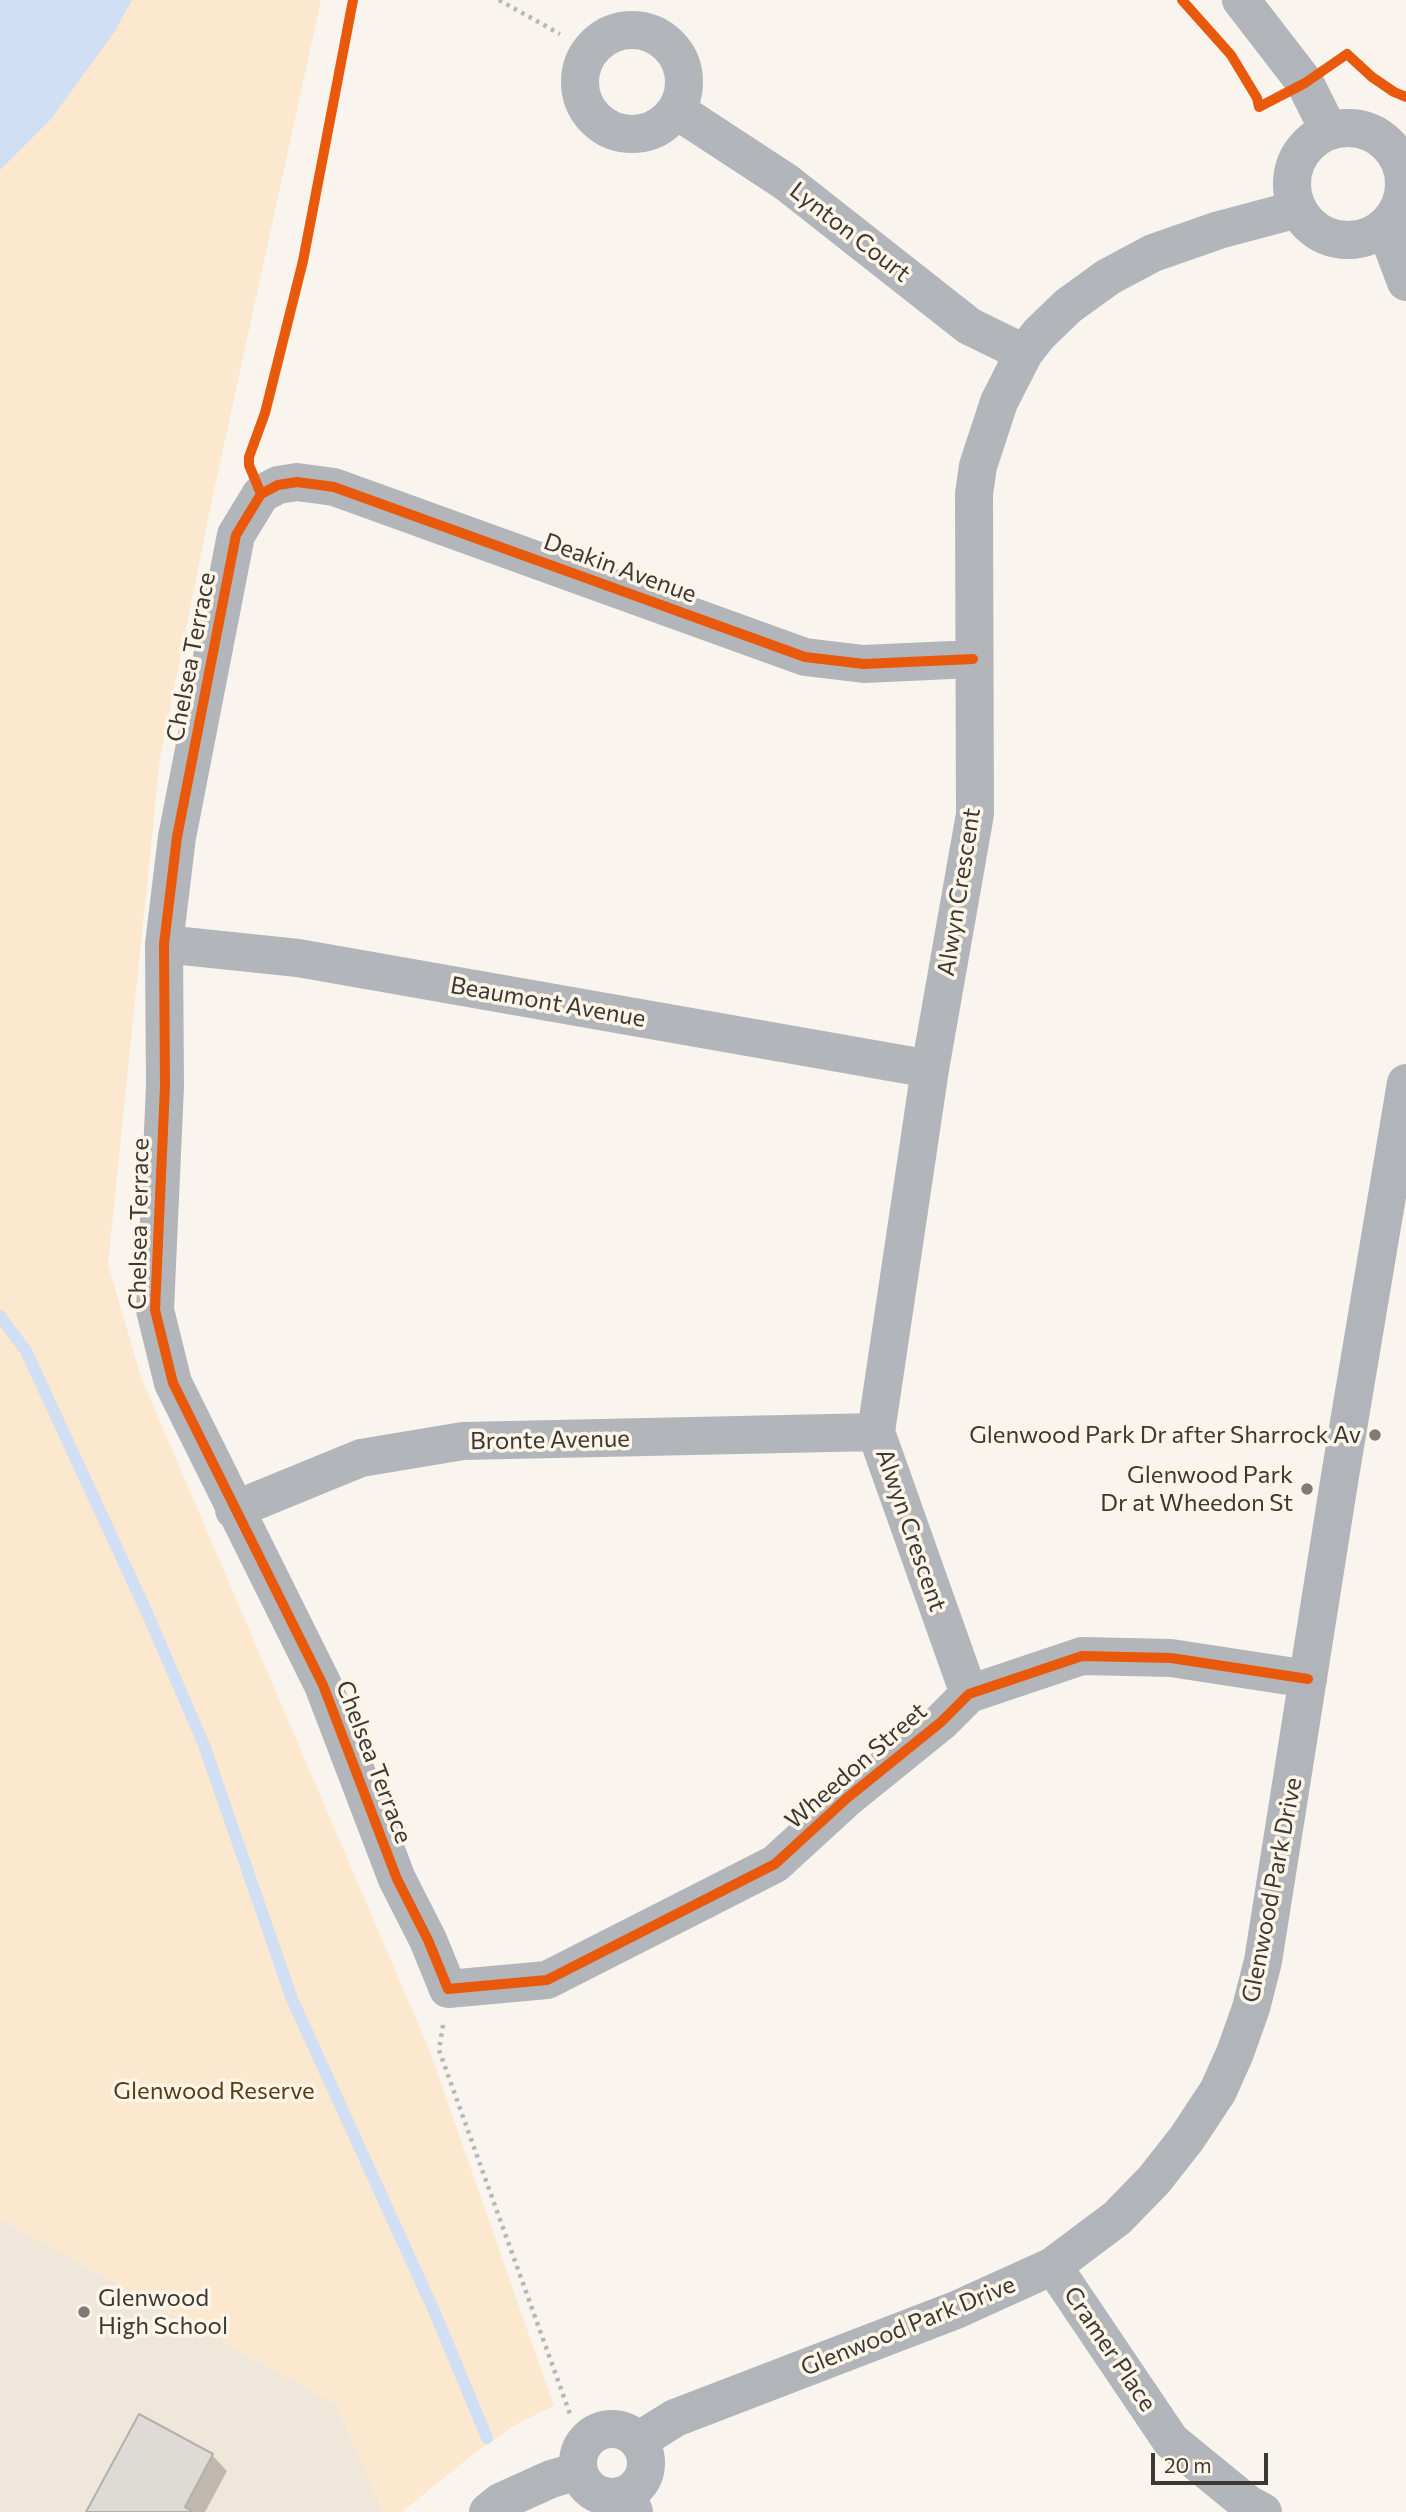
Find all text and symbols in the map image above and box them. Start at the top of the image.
street label: Lynton Court [784,176,916,288]
street label: Deakin Avenue [540,527,700,609]
street label: Chelsea Terrace [160,570,222,744]
street label: Alwyn Crescent [931,806,987,978]
street label: Beaumont Avenue [448,971,648,1033]
street label: Chelsea Terrace [123,1138,155,1310]
place label: Glenwood Park Dr after Sharrock Av [969,1421,1361,1449]
street label: Bronte Avenue [470,1424,630,1456]
marker: Glenwood Park Dr after Sharrock Av [1367,1427,1383,1443]
street label: Alwyn Crescent [870,1445,952,1615]
place label: Glenwood Park Dr at Wheedon St [1100,1461,1293,1517]
marker: Glenwood Park Dr at Wheedon St [1299,1481,1315,1497]
street label: Chelsea Terrace [330,1677,418,1847]
street label: Wheedon Street [779,1697,933,1835]
street label: Glenwood Park Drive [1236,1775,1308,2005]
park label: Glenwood Reserve [113,2077,315,2105]
street label: Glenwood Park Drive [797,2270,1019,2382]
street label: Cramer Place [1058,2281,1162,2417]
place label: Glenwood High School [98,2284,228,2340]
marker: Glenwood High School [76,2304,92,2320]
scale bar [1154,2438,1271,2482]
text: 20 m [1164,2452,1212,2477]

